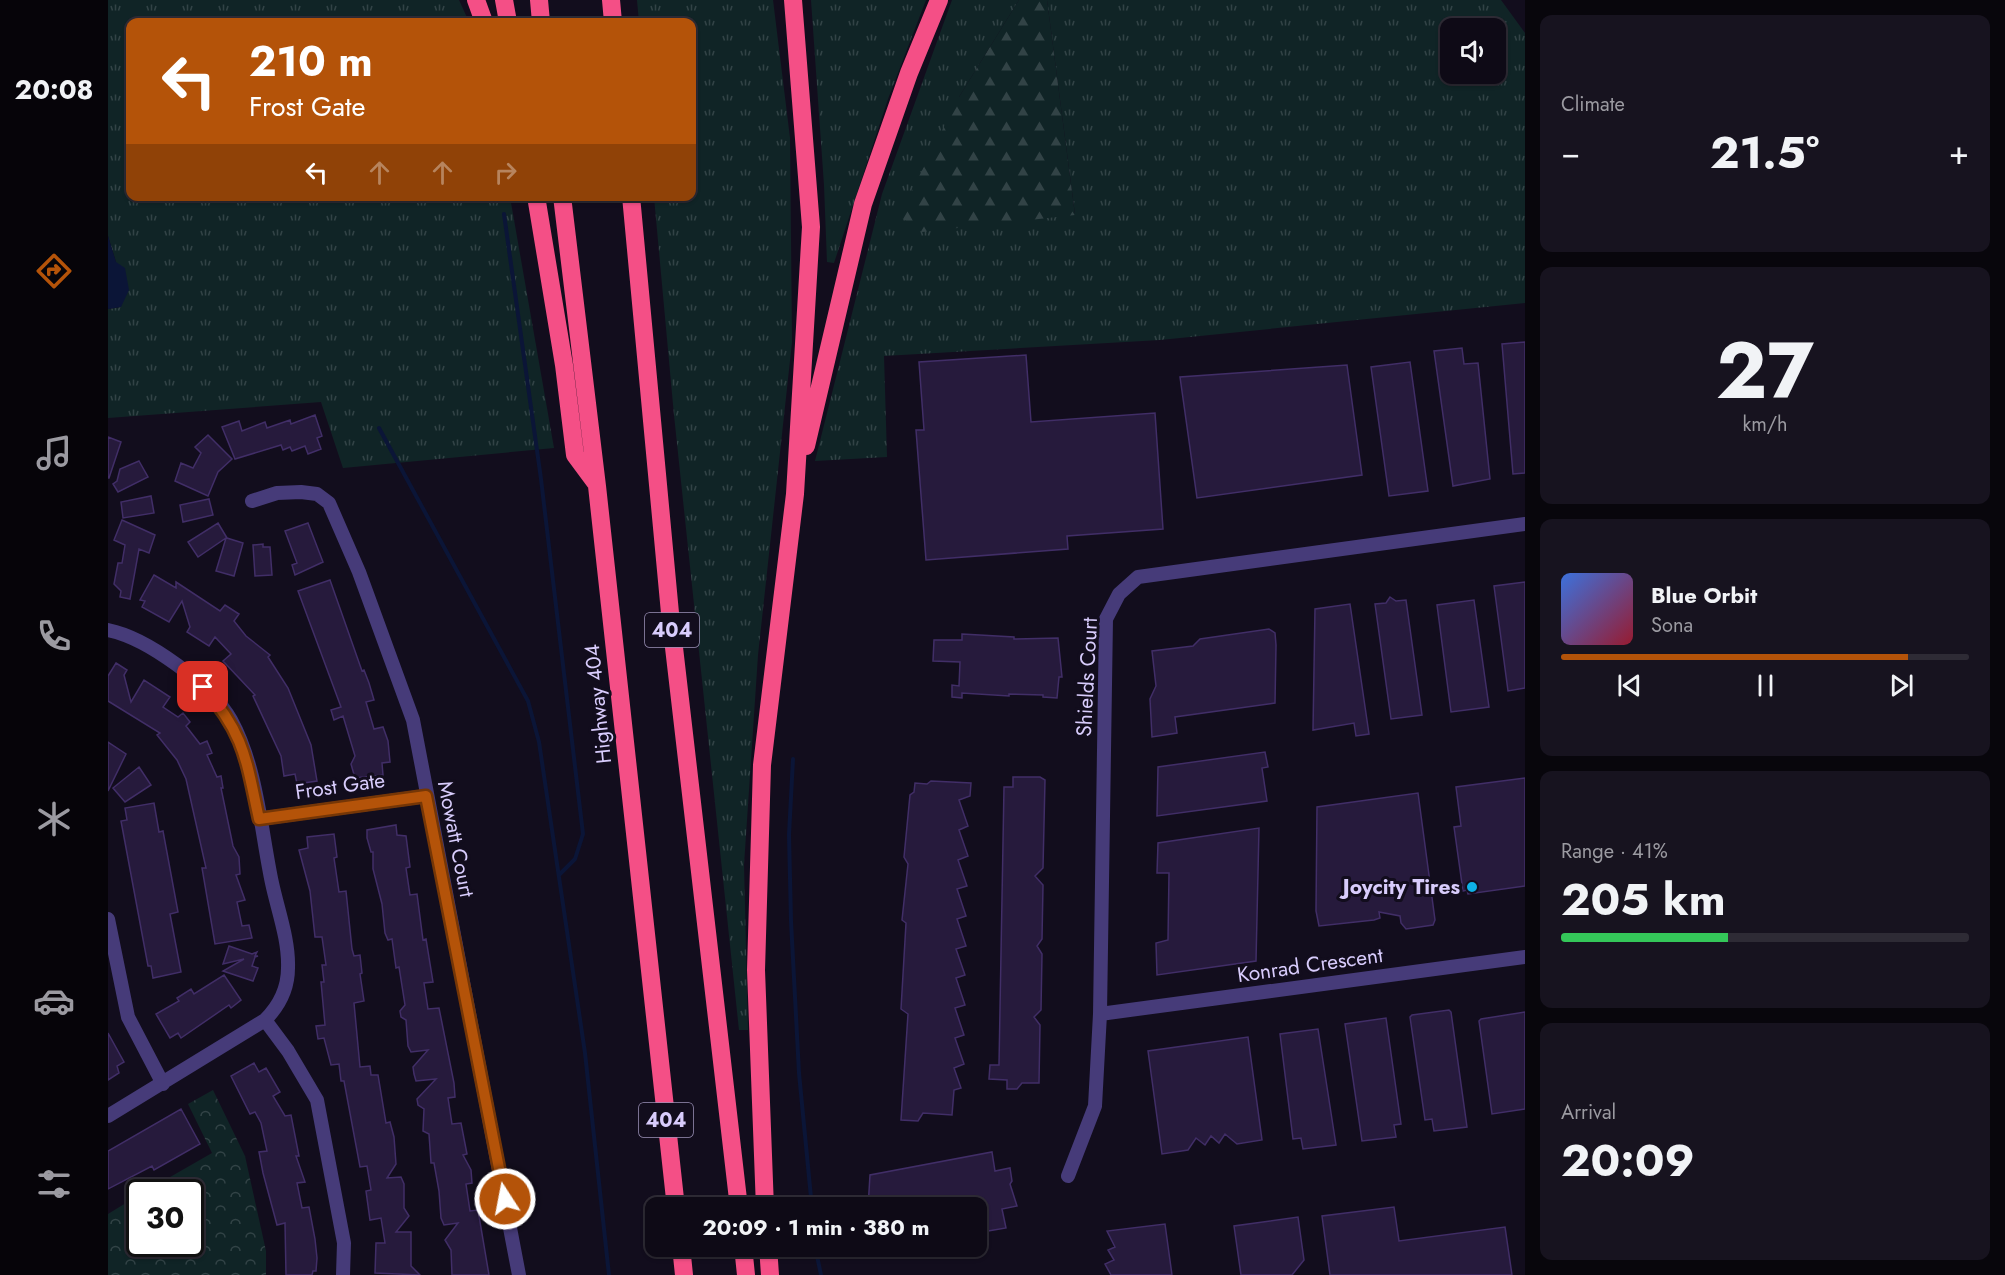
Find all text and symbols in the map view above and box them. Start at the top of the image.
map controls [1440,18,1506,84]
button: sound [1440,18,1506,84]
text: 210 m [249,31,373,92]
icon: left [150,42,228,120]
text: 20:08 [14,70,94,109]
text: Frost Gate [249,87,365,126]
text: Climate [1561,90,1625,119]
text: 21.5° [1710,120,1819,185]
text: − [1561,129,1580,176]
text: + [1949,129,1969,176]
icon: left [300,156,333,189]
icon: ahead [363,156,396,189]
icon: ahead [426,156,459,189]
icon: right [489,156,522,189]
icon: directions [33,250,75,292]
text: 27 [1716,315,1814,427]
text: km/h [1742,410,1788,439]
icon: music [33,432,75,474]
text: Blue Orbit [1651,579,1757,611]
text: Sona [1651,611,1693,640]
road number: 404 [645,613,699,647]
icon: phone [33,615,75,657]
street label: Shields Court [1069,617,1105,737]
street label: Highway 404 [577,643,619,765]
pin [177,661,228,712]
icon: previous [1613,669,1646,702]
icon: pause [1749,669,1782,702]
icon: next [1885,669,1918,702]
icon: arrive [186,670,219,703]
street label: Frost Gate [293,765,387,807]
street label: Mowatt Court [430,778,482,900]
icon: climate [33,798,75,840]
text: Range · 41% [1561,837,1668,866]
text: 205 km [1561,867,1726,932]
place label: Joycity Tires [1339,872,1460,902]
marker: Joycity Tires [1465,880,1479,894]
street label: Konrad Crescent [1235,940,1385,990]
icon: car [33,980,75,1022]
text: Arrival [1561,1098,1616,1127]
road number: 404 [639,1103,693,1137]
text: 20:09 [1561,1128,1695,1193]
icon: filters [33,1163,75,1205]
position arrow [473,1167,537,1231]
speed limit sign: 30 [126,1179,204,1257]
text: 20:09 · 1 min · 380 m [702,1211,930,1243]

